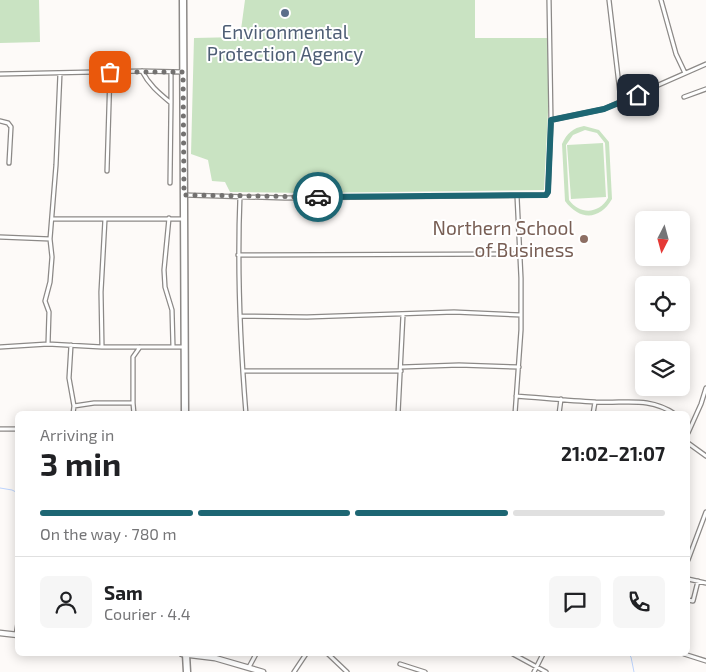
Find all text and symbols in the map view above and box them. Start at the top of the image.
marker: Environmental Protection Agency [279,7,291,19]
place label: Environmental Protection Agency [207,20,363,65]
pin [89,51,131,93]
icon: bag [96,58,124,86]
pin [617,74,659,116]
icon: home [624,81,652,109]
courier [293,172,343,222]
icon: car [304,183,332,211]
north arrow [635,211,690,266]
map controls [635,211,690,396]
place label: Northern School of Business [433,216,574,261]
marker: Northern School of Business [578,233,590,245]
button: locate [635,276,690,331]
button: layers [635,341,690,396]
text: Arriving in [40,425,114,444]
text: 21:02–21:07 [561,442,665,465]
text: 3 min [40,444,121,482]
text: On the way · 780 m [40,524,177,543]
button: person [40,576,92,628]
button: chat [549,576,601,628]
button: phone [613,576,665,628]
text: Sam [104,581,143,604]
text: Courier · 4.4 [104,604,191,623]

